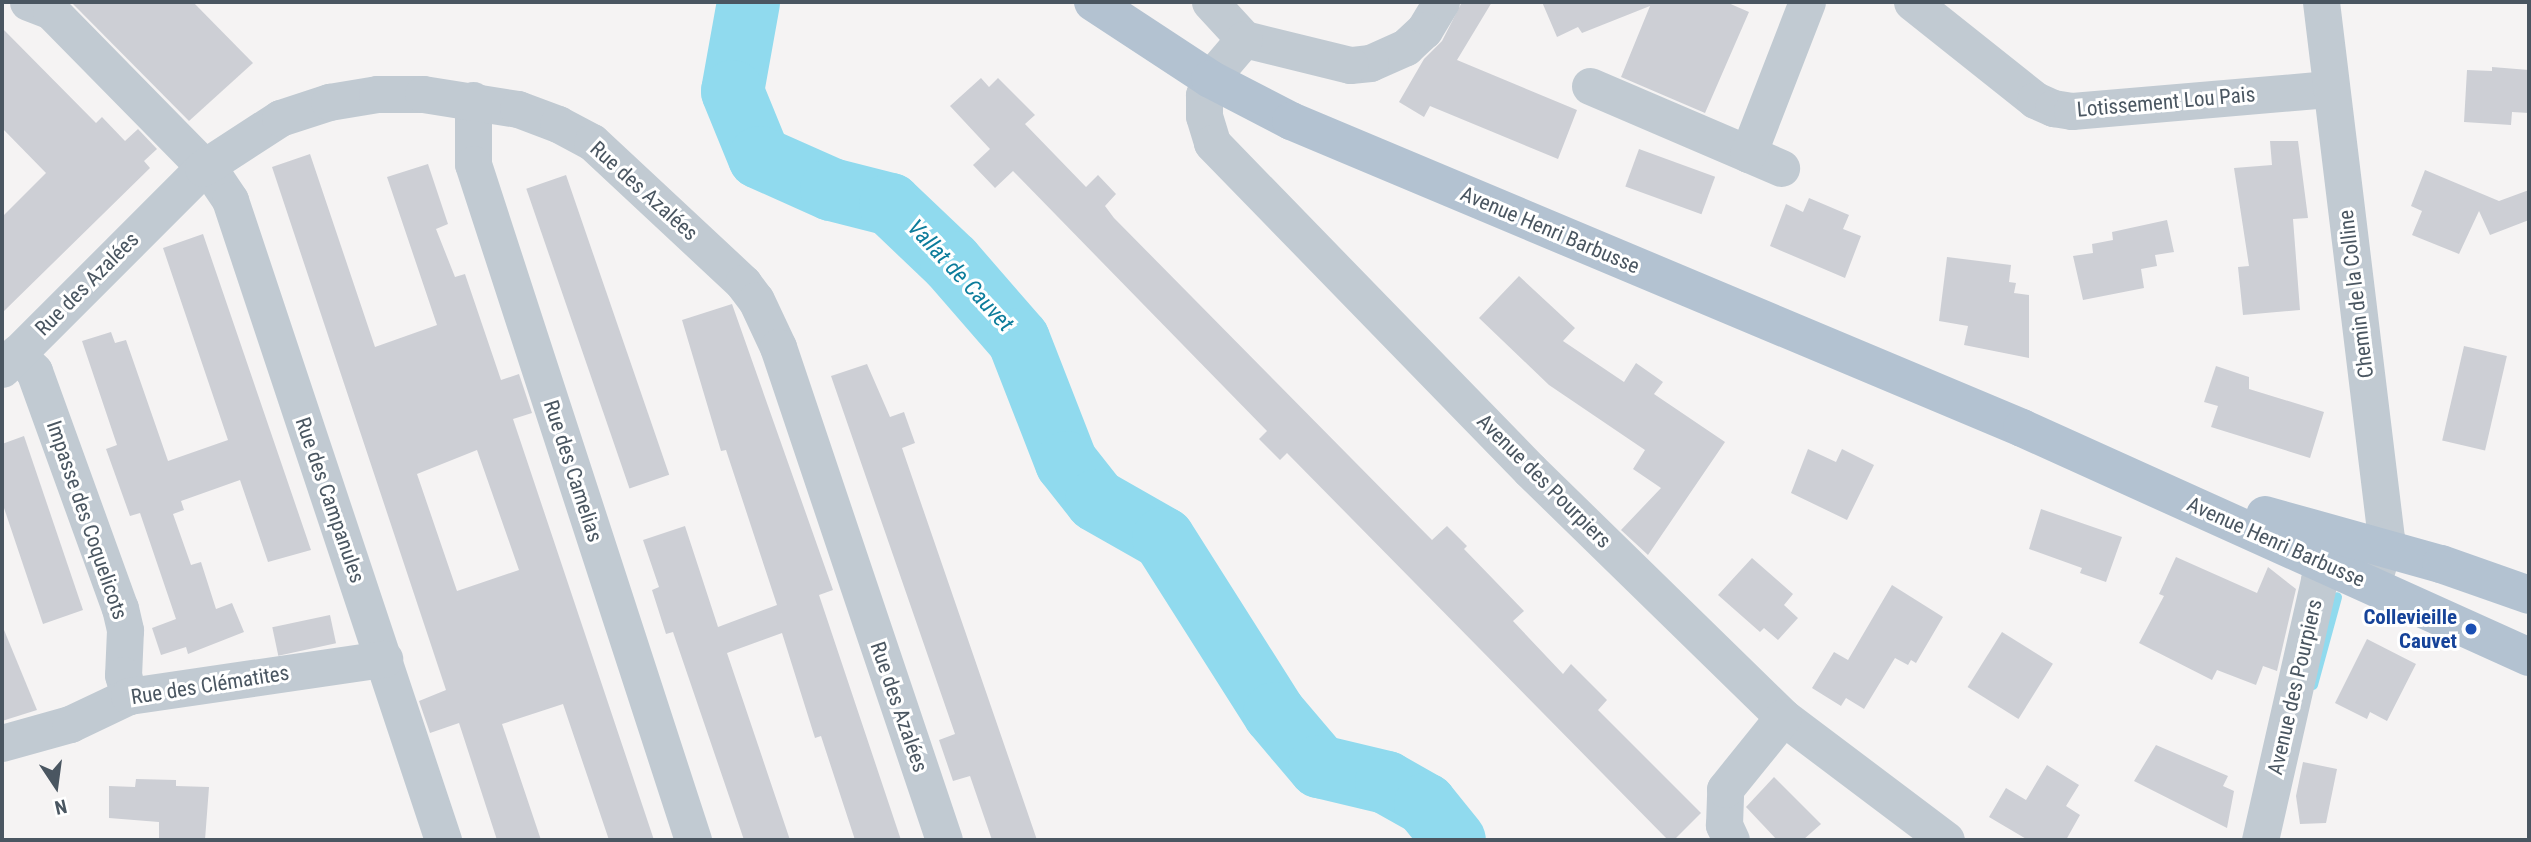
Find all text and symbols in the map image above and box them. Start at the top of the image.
street label: Lotissement Lou Pais [2076,82,2256,122]
street label: Rue des Azalées [585,136,703,246]
street label: Avenue Henri Barbusse [1457,181,1643,279]
street label: Chemin de la Colline [2333,208,2379,380]
water label: Vallat de Cauvet [901,214,1019,338]
street label: Rue des Azalées [30,227,144,341]
street label: Rue des Camelias [538,397,608,545]
street label: Avenue des Pourpiers [1472,409,1616,553]
street label: Rue des Campanules [290,414,370,586]
street label: Impasse des Coquelicots [41,417,133,623]
street label: Avenue Henri Barbusse [2183,491,2369,593]
street label: Avenue des Pourpiers [2263,597,2327,777]
place label: Collevieille Cauvet [2363,604,2457,654]
marker: Collevieille Cauvet [2463,621,2479,637]
street label: Rue des Azalées [865,639,933,775]
street label: Rue des Clématites [129,660,291,710]
north arrow [21,751,91,821]
text: N [53,794,69,819]

